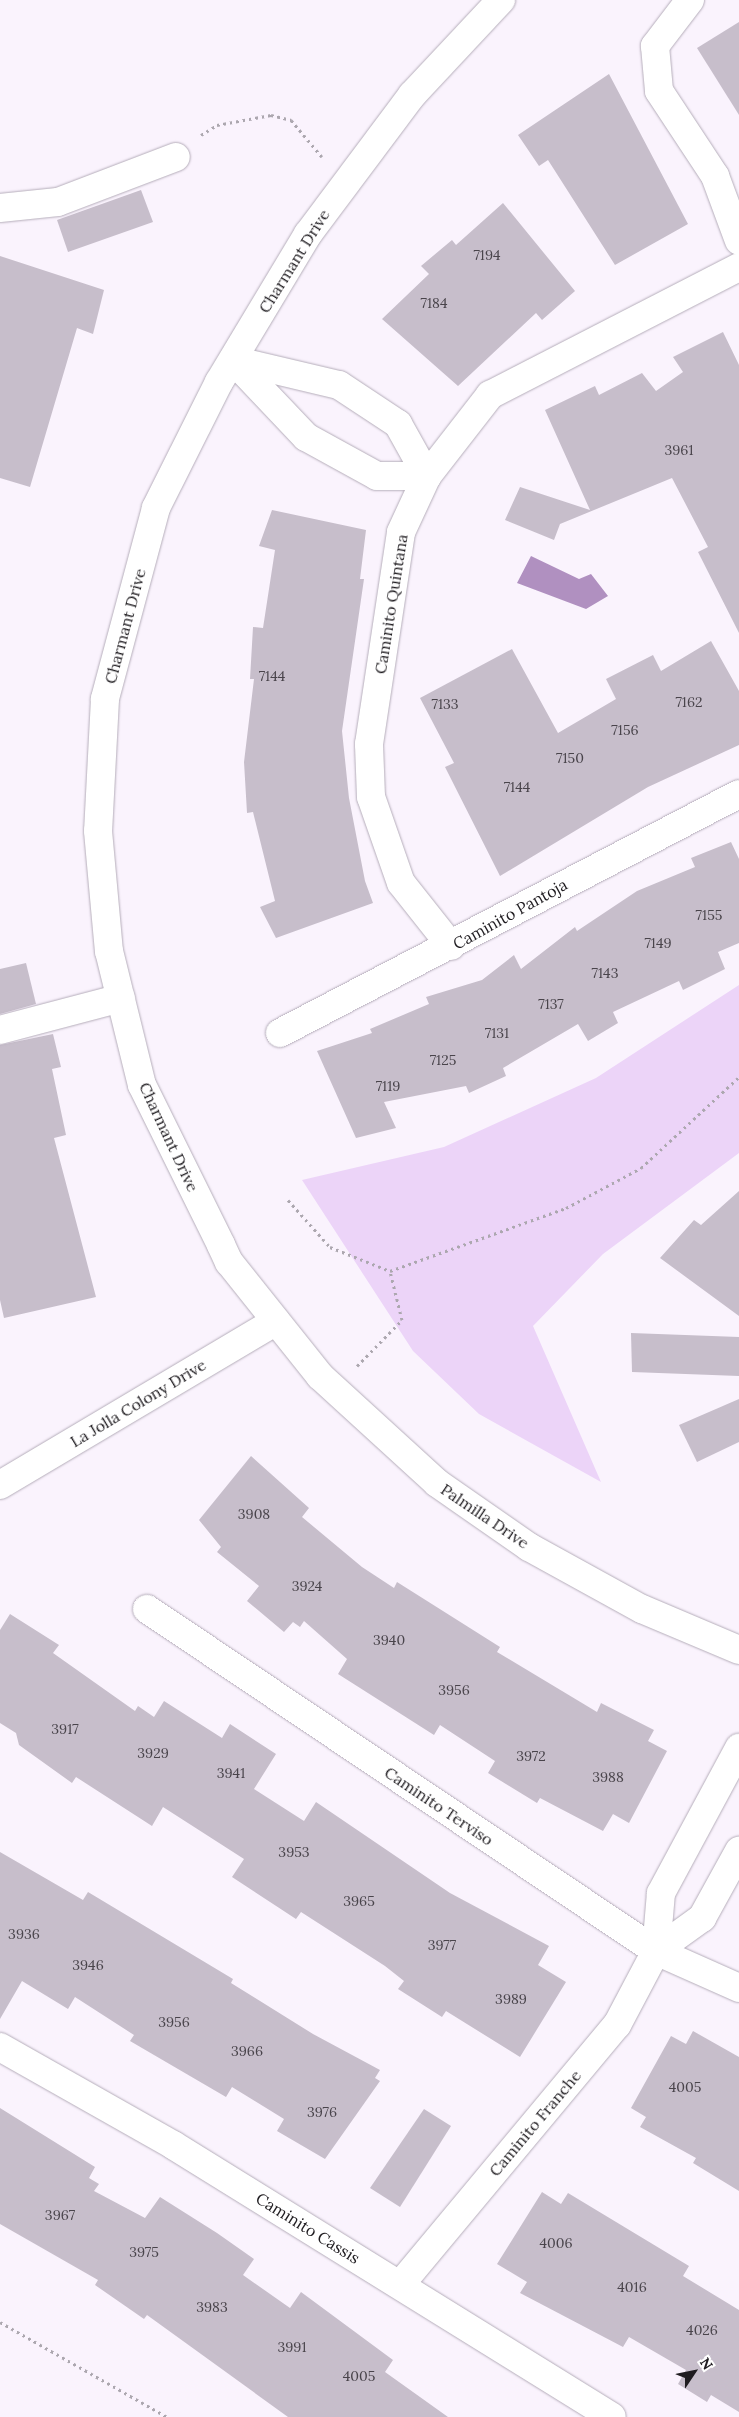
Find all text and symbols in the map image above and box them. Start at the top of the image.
street label: Charmant Drive [254,206,334,316]
house number: 7194 [473,247,501,263]
house number: 7184 [420,295,448,311]
house number: 3961 [664,442,694,458]
street label: Caminito Quintana [370,533,412,675]
street label: Charmant Drive [100,566,150,686]
house number: 7144 [259,668,285,684]
house number: 7162 [675,694,703,710]
house number: 7133 [431,696,459,712]
house number: 7156 [611,722,639,738]
house number: 7150 [556,750,584,766]
house number: 7144 [504,779,530,795]
street label: Caminito Pantoja [449,875,571,953]
house number: 7155 [696,907,722,923]
house number: 7149 [644,935,672,951]
house number: 7143 [592,965,618,981]
house number: 7137 [538,996,564,1012]
house number: 7131 [485,1025,509,1041]
house number: 7125 [430,1052,456,1068]
house number: 7119 [376,1078,400,1094]
street label: Charmant Drive [135,1079,203,1195]
street label: La Jolla Colony Drive [67,1355,209,1451]
street label: Palmilla Drive [437,1479,533,1553]
house number: 3908 [238,1506,270,1522]
house number: 3924 [292,1578,322,1594]
house number: 3940 [373,1632,405,1648]
house number: 3956 [438,1682,470,1698]
house number: 3917 [51,1721,79,1737]
house number: 3929 [137,1745,169,1761]
house number: 3972 [516,1748,546,1764]
street label: Caminito Terviso [381,1763,497,1849]
house number: 3941 [217,1765,245,1781]
house number: 3988 [592,1769,624,1785]
house number: 3953 [278,1844,310,1860]
house number: 3965 [343,1893,375,1909]
house number: 3936 [8,1926,40,1942]
house number: 3977 [428,1937,456,1953]
house number: 3946 [72,1957,104,1973]
house number: 3989 [495,1991,527,2007]
house number: 3956 [158,2014,190,2030]
house number: 3966 [231,2043,263,2059]
street label: Caminito Franche [485,2066,585,2180]
house number: 4005 [669,2079,701,2095]
house number: 3976 [307,2104,337,2120]
street label: Caminito Cassis [253,2188,363,2268]
house number: 3967 [45,2207,75,2223]
house number: 4006 [539,2235,573,2251]
house number: 3975 [129,2244,159,2260]
house number: 4016 [617,2279,647,2295]
house number: 3983 [196,2299,228,2315]
house number: 4026 [686,2322,718,2338]
house number: 3991 [277,2339,307,2355]
north arrow [669,2347,719,2397]
text: N [696,2354,717,2373]
house number: 4005 [343,2368,375,2384]

